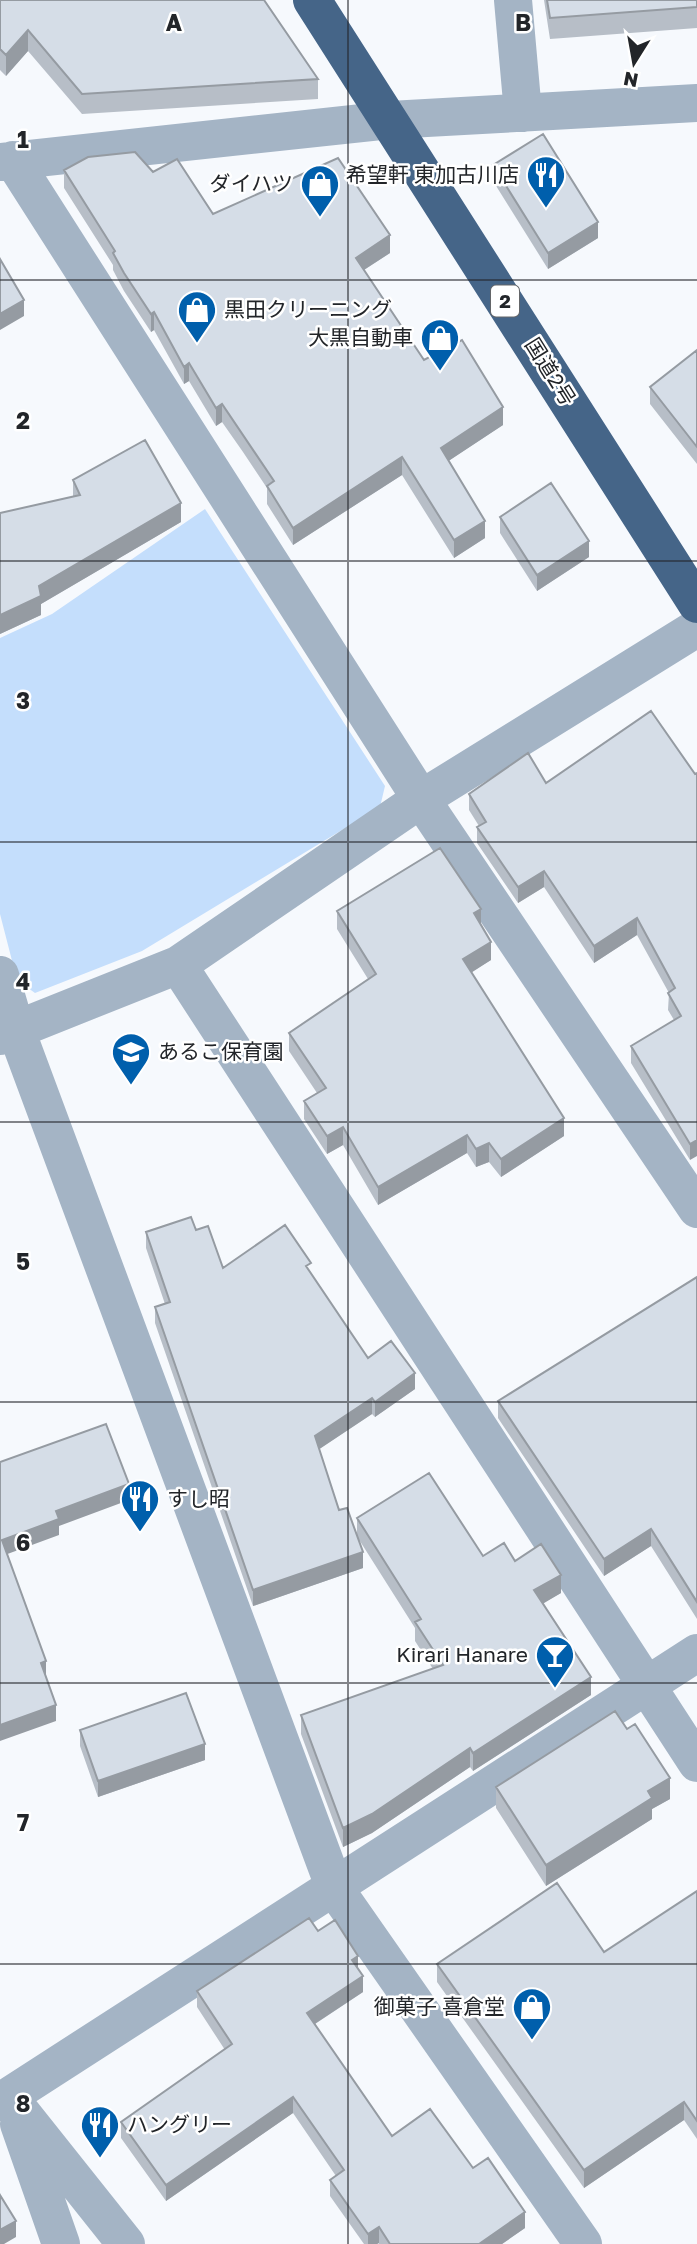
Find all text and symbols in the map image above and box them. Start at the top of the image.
text: A [166,8,183,36]
text: B [515,8,531,36]
north arrow [599,28,669,98]
text: N [621,68,640,93]
text: 1 [17,125,29,153]
restaurant icon: 希望軒 東加古川店 [525,154,567,209]
place label: 希望軒 東加古川店 [346,161,519,187]
shop icon: ダイハツ [299,163,341,218]
place label: ダイハツ [209,170,293,196]
road number: 2 [491,286,519,316]
shop icon: 黒田クリーニング [176,289,218,344]
place label: 黒田クリーニング [224,296,392,322]
shop icon: 大黒自動車 [419,317,461,372]
place label: 大黒自動車 [308,324,413,350]
street label: 国道2号 [520,333,582,410]
text: 2 [16,406,30,434]
text: 3 [16,686,30,714]
text: 4 [16,967,30,995]
school or university icon: あるこ保育園 [110,1031,152,1086]
place label: あるこ保育園 [158,1038,284,1064]
text: 5 [16,1247,30,1275]
restaurant icon: すし昭 [119,1478,161,1533]
place label: すし昭 [167,1485,230,1511]
text: 6 [16,1528,30,1556]
bar icon: Kirari Hanare [534,1634,576,1689]
place label: Kirari Hanare [396,1641,528,1667]
text: 7 [17,1808,29,1836]
shop icon: 御菓子 喜倉堂 [511,1986,553,2041]
place label: 御菓子 喜倉堂 [374,1993,505,2019]
text: 8 [16,2089,30,2117]
restaurant icon: ハングリー [79,2104,121,2159]
place label: ハングリー [127,2111,232,2137]

